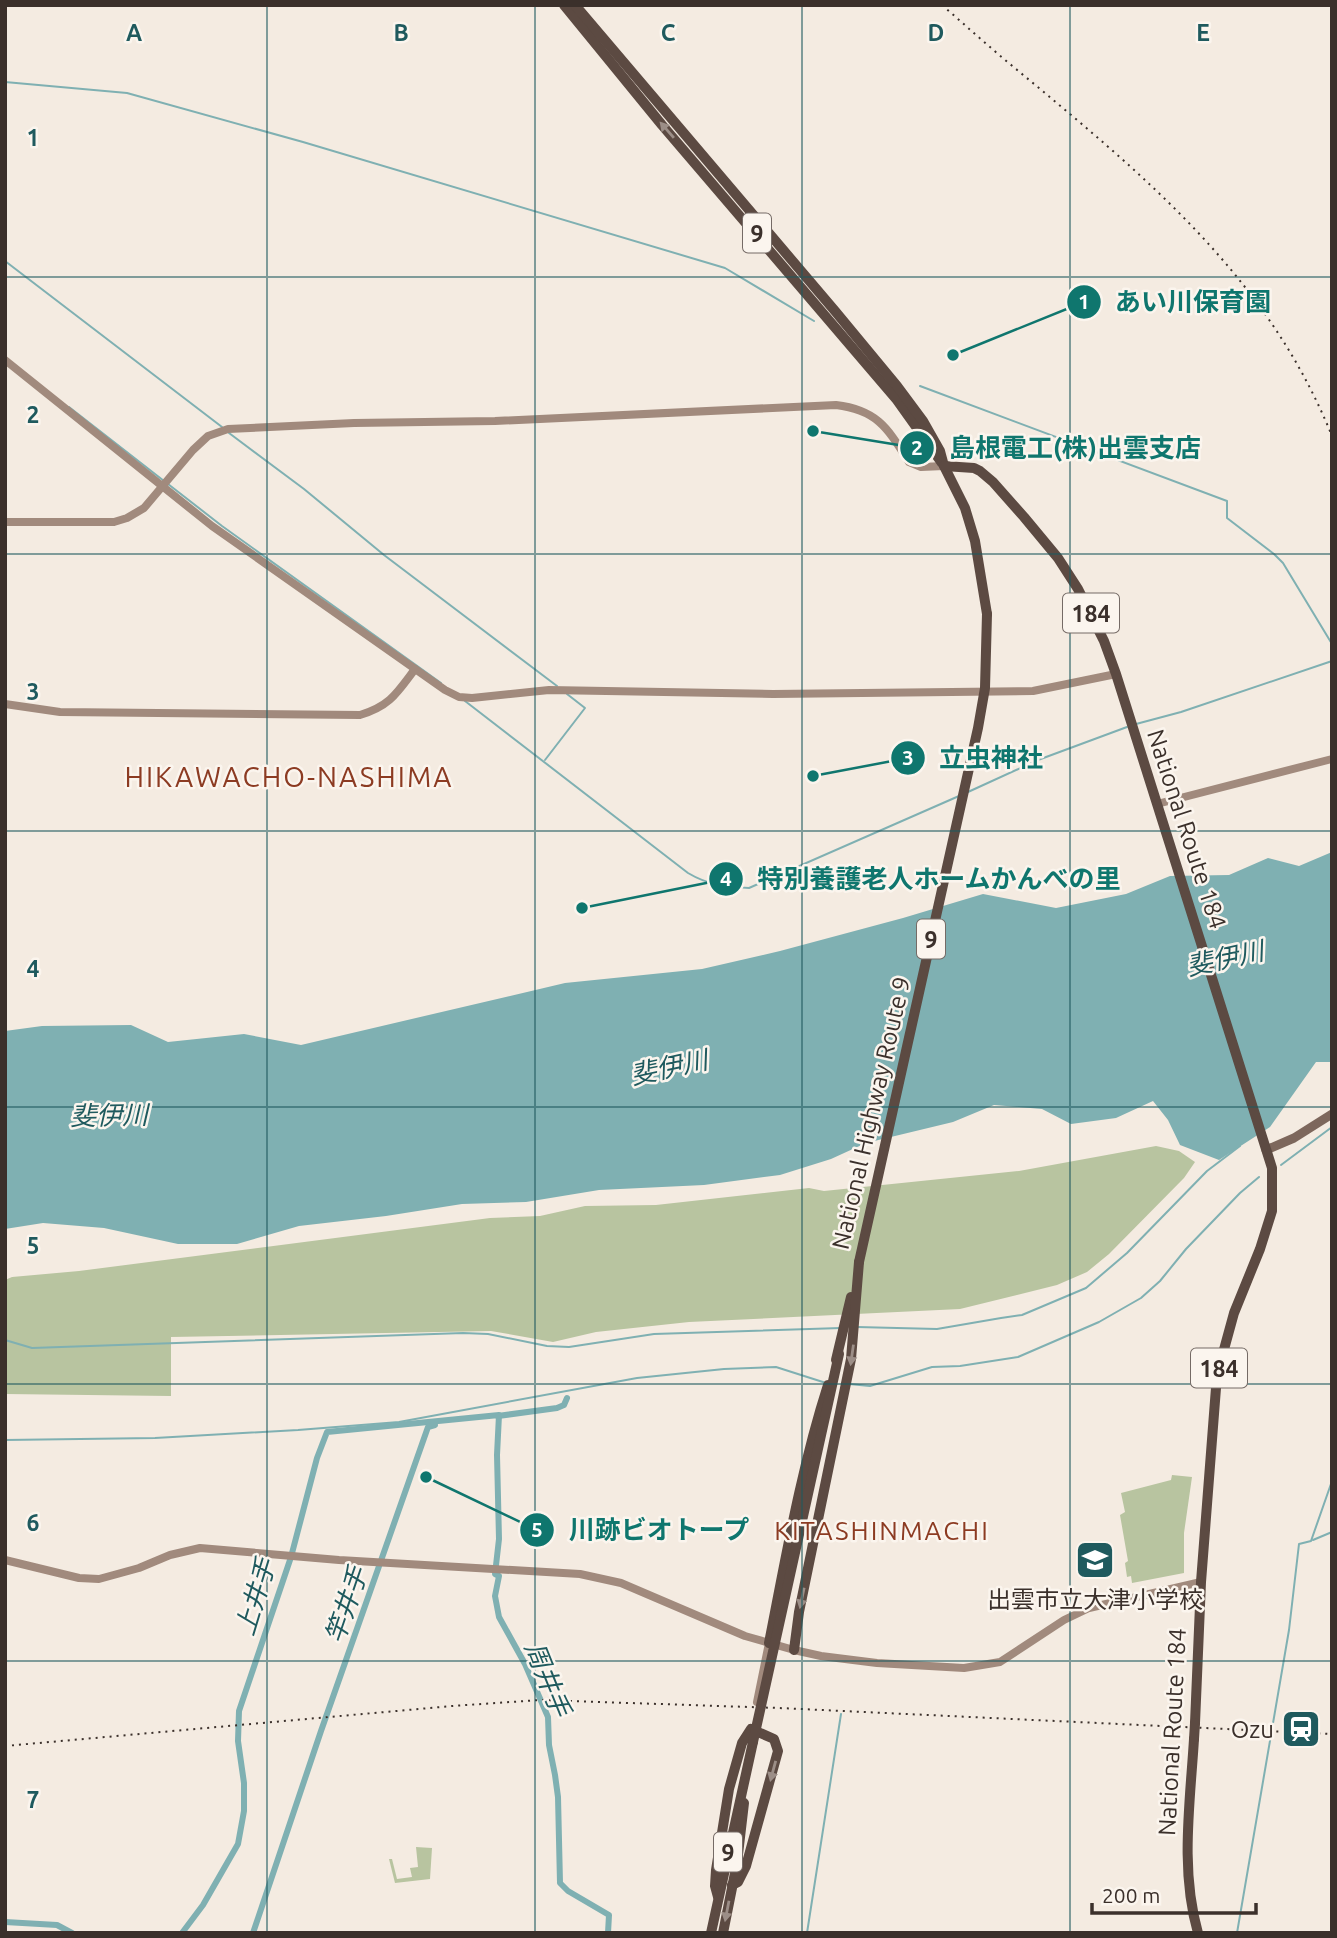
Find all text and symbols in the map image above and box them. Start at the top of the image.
text: A [126,20,142,45]
text: B [393,20,409,45]
text: C [661,20,676,45]
text: D [928,20,944,45]
text: E [1196,20,1210,45]
one-way arrow [659,121,675,139]
text: 1 [27,125,39,150]
road number: 9 [743,214,771,252]
callout: あい川保育園 [1066,279,1285,326]
text: あい川保育園 [1115,287,1271,316]
text: 1 [1078,289,1090,313]
text: 2 [27,402,39,427]
callout: 島根電工(株)出雲支店 [900,424,1215,471]
text: 島根電工(株)出雲支店 [949,433,1201,462]
text: 2 [911,435,923,459]
road number: 184 [1063,594,1119,632]
text: 3 [27,679,39,704]
street label: National Route 184 [1142,726,1232,932]
callout: 立虫神社 [890,735,1057,782]
text: 立虫神社 [939,743,1043,772]
text: 3 [902,745,914,769]
district label: HIKAWACHO-NASHIMA [124,761,454,792]
callout: 特別養護老人ホームかんべの里 [708,855,1135,902]
text: 特別養護老人ホームかんべの里 [757,864,1121,893]
text: 4 [720,866,732,890]
road number: 9 [917,920,945,958]
water label: 斐伊川 [1184,935,1269,980]
text: 4 [27,956,40,981]
street label: National Highway Route 9 [826,974,916,1252]
water label: 斐伊川 [628,1044,713,1089]
water label: 斐伊川 [70,1100,151,1130]
text: 5 [27,1233,39,1258]
one-way arrow [846,1344,857,1366]
road number: 184 [1191,1348,1247,1387]
callout: 川跡ビオトープ [519,1506,764,1553]
text: 6 [27,1510,40,1535]
text: 川跡ビオトープ [569,1515,749,1544]
district label: KITASHINMACHI [774,1516,990,1545]
text: 5 [531,1517,543,1541]
school or university icon: 出雲市立大津小学校 [1074,1539,1116,1581]
water label: 上井手 [230,1554,281,1639]
water label: 竿井手 [320,1562,373,1647]
place label: 出雲市立大津小学校 [987,1586,1203,1613]
one-way arrow [797,1587,808,1609]
street label: National Route 184 [1153,1627,1191,1837]
water label: 周井手 [520,1637,577,1722]
station icon: Ozu [1280,1708,1322,1750]
place label: Ozu [1231,1716,1274,1743]
one-way arrow [767,1761,777,1782]
text: 7 [27,1787,39,1812]
road number: 9 [714,1832,742,1871]
scale bar [1092,1871,1256,1915]
text: 200 m [1102,1883,1160,1907]
one-way arrow [722,1900,733,1922]

